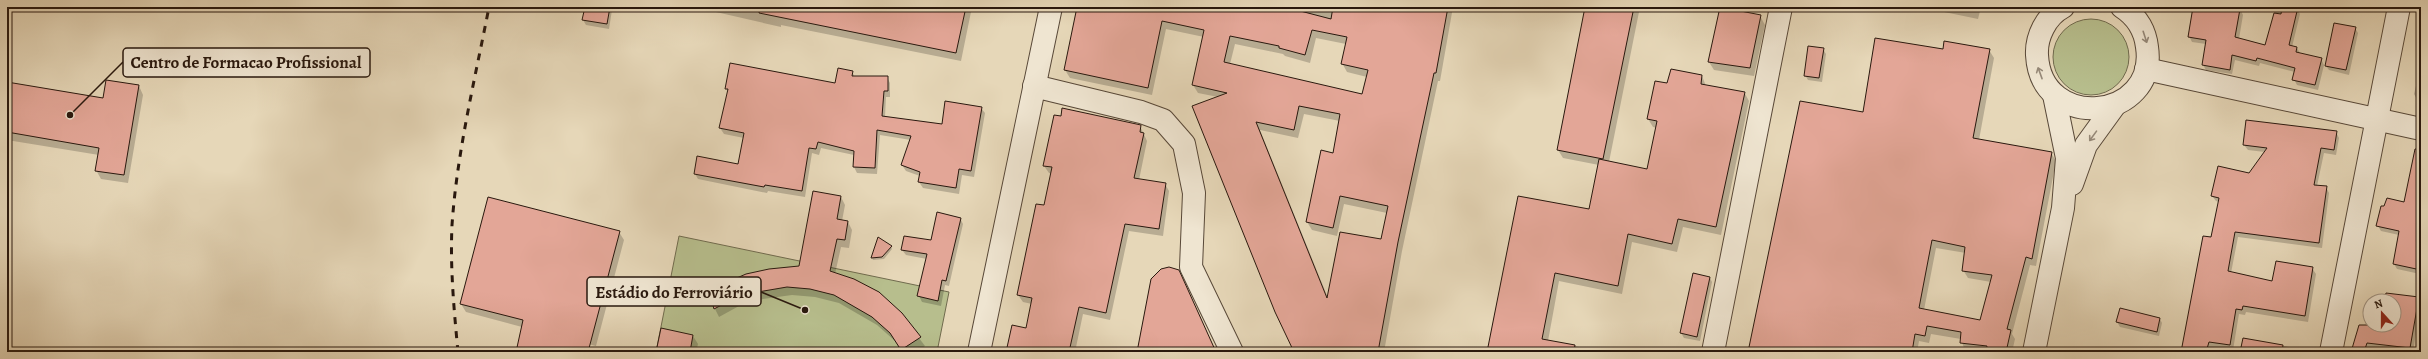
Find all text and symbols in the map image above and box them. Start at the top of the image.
one-way arrow [2141,31,2149,43]
callout: Centro de Formacao Profissional [123,48,370,77]
text: Centro de Formacao Profissional [130,51,362,74]
one-way arrow [2036,68,2044,80]
one-way arrow [2089,130,2097,141]
callout: Estádio do Ferroviário [587,277,761,306]
text: Estádio do Ferroviário [595,281,753,304]
north arrow [2362,293,2402,333]
text: N [2372,296,2385,313]

